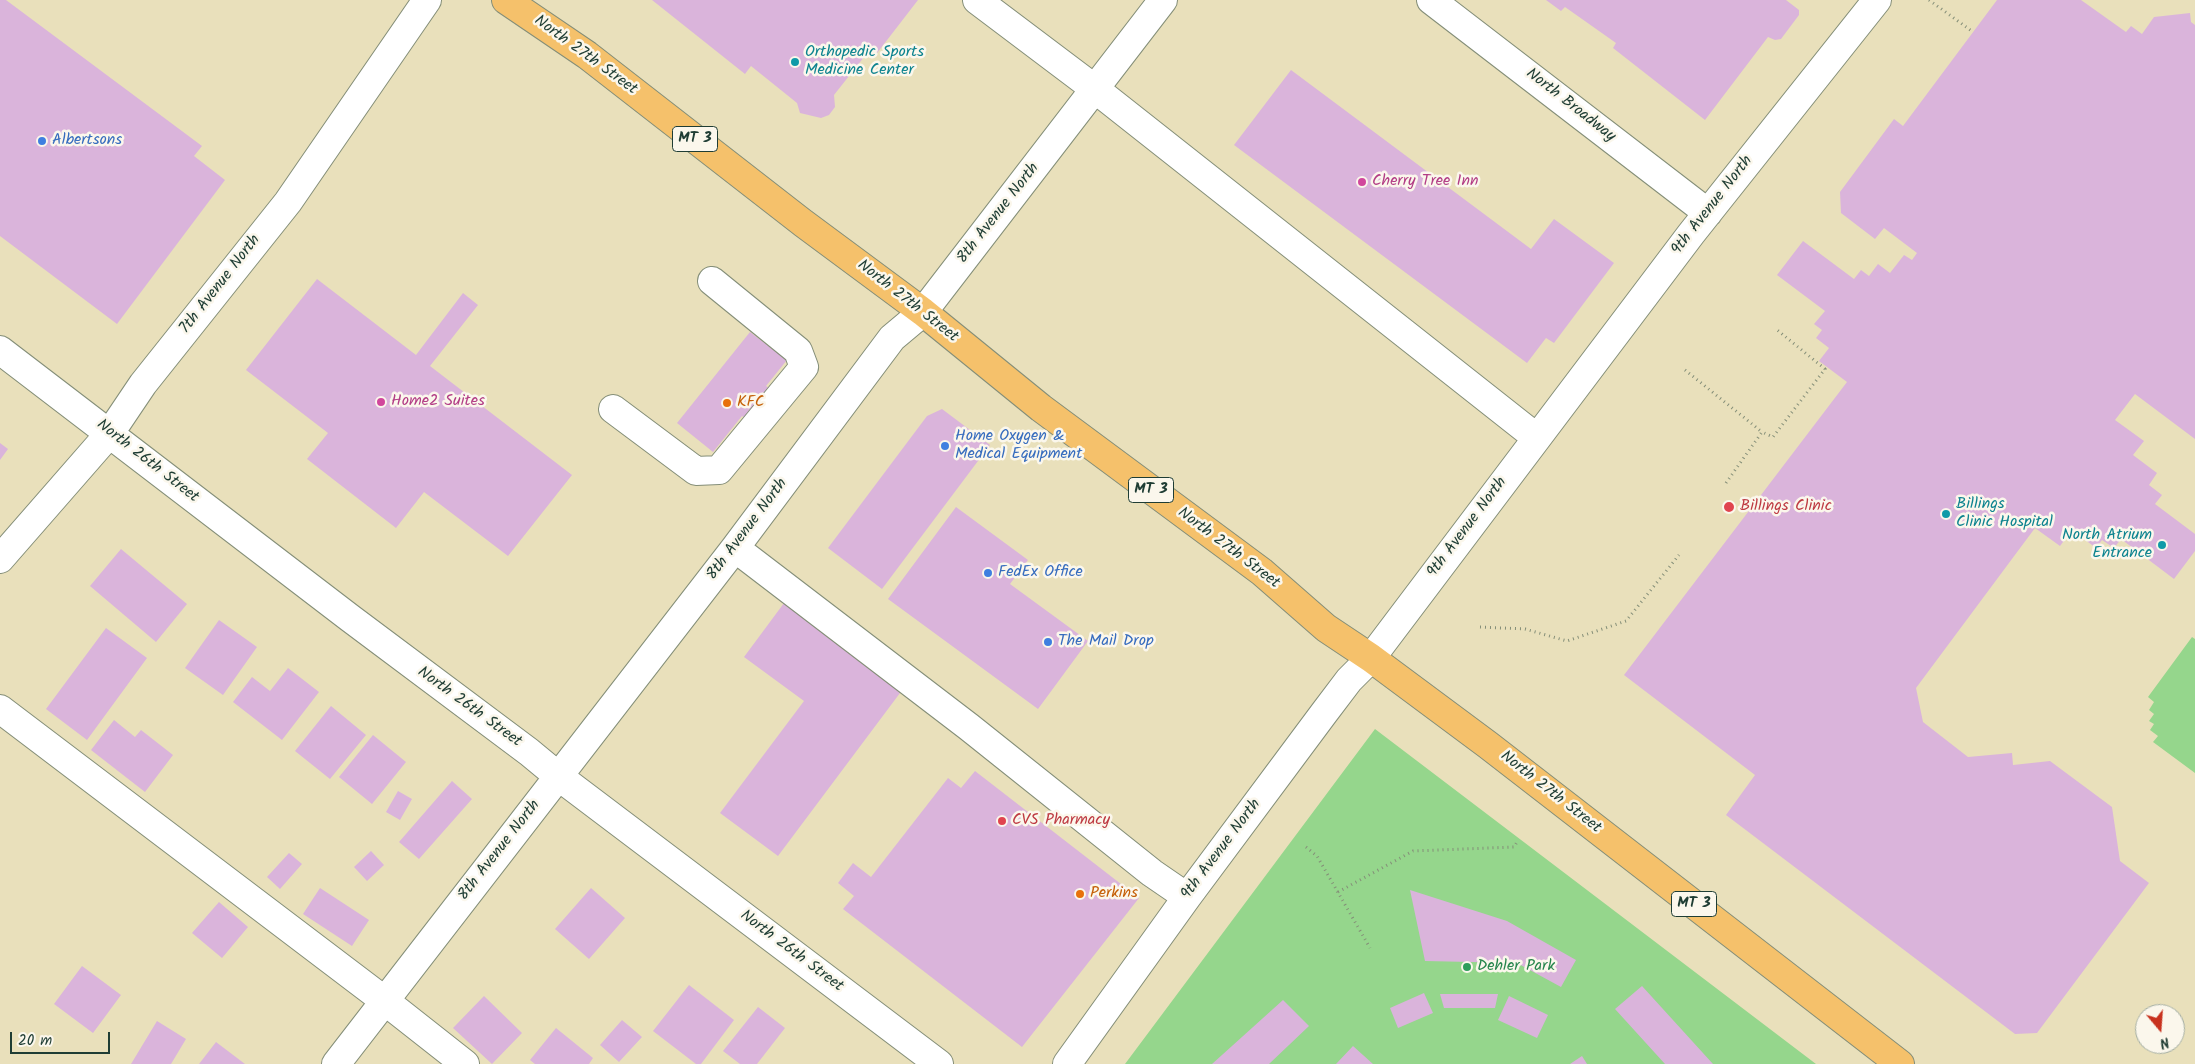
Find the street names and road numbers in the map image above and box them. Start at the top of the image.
street label: North 27th Street [530,12,640,100]
street label: North Broadway [1521,65,1619,147]
road number: MT 3 [672,126,718,152]
street label: 9th Avenue North [1668,153,1758,259]
street label: 8th Avenue North [954,160,1044,268]
street label: 7th Avenue North [176,232,266,338]
street label: North 27th Street [853,257,961,347]
street label: North 26th Street [92,416,202,508]
street label: 9th Avenue North [1424,474,1512,582]
street label: 8th Avenue North [703,475,793,585]
road number: MT 3 [1128,478,1174,502]
street label: North 27th Street [1173,504,1283,594]
street label: North 26th Street [413,664,525,752]
street label: North 27th Street [1496,748,1604,838]
street label: 9th Avenue North [1178,796,1266,904]
street label: 8th Avenue North [455,797,545,905]
road number: MT 3 [1672,892,1716,916]
street label: North 26th Street [736,907,846,997]

